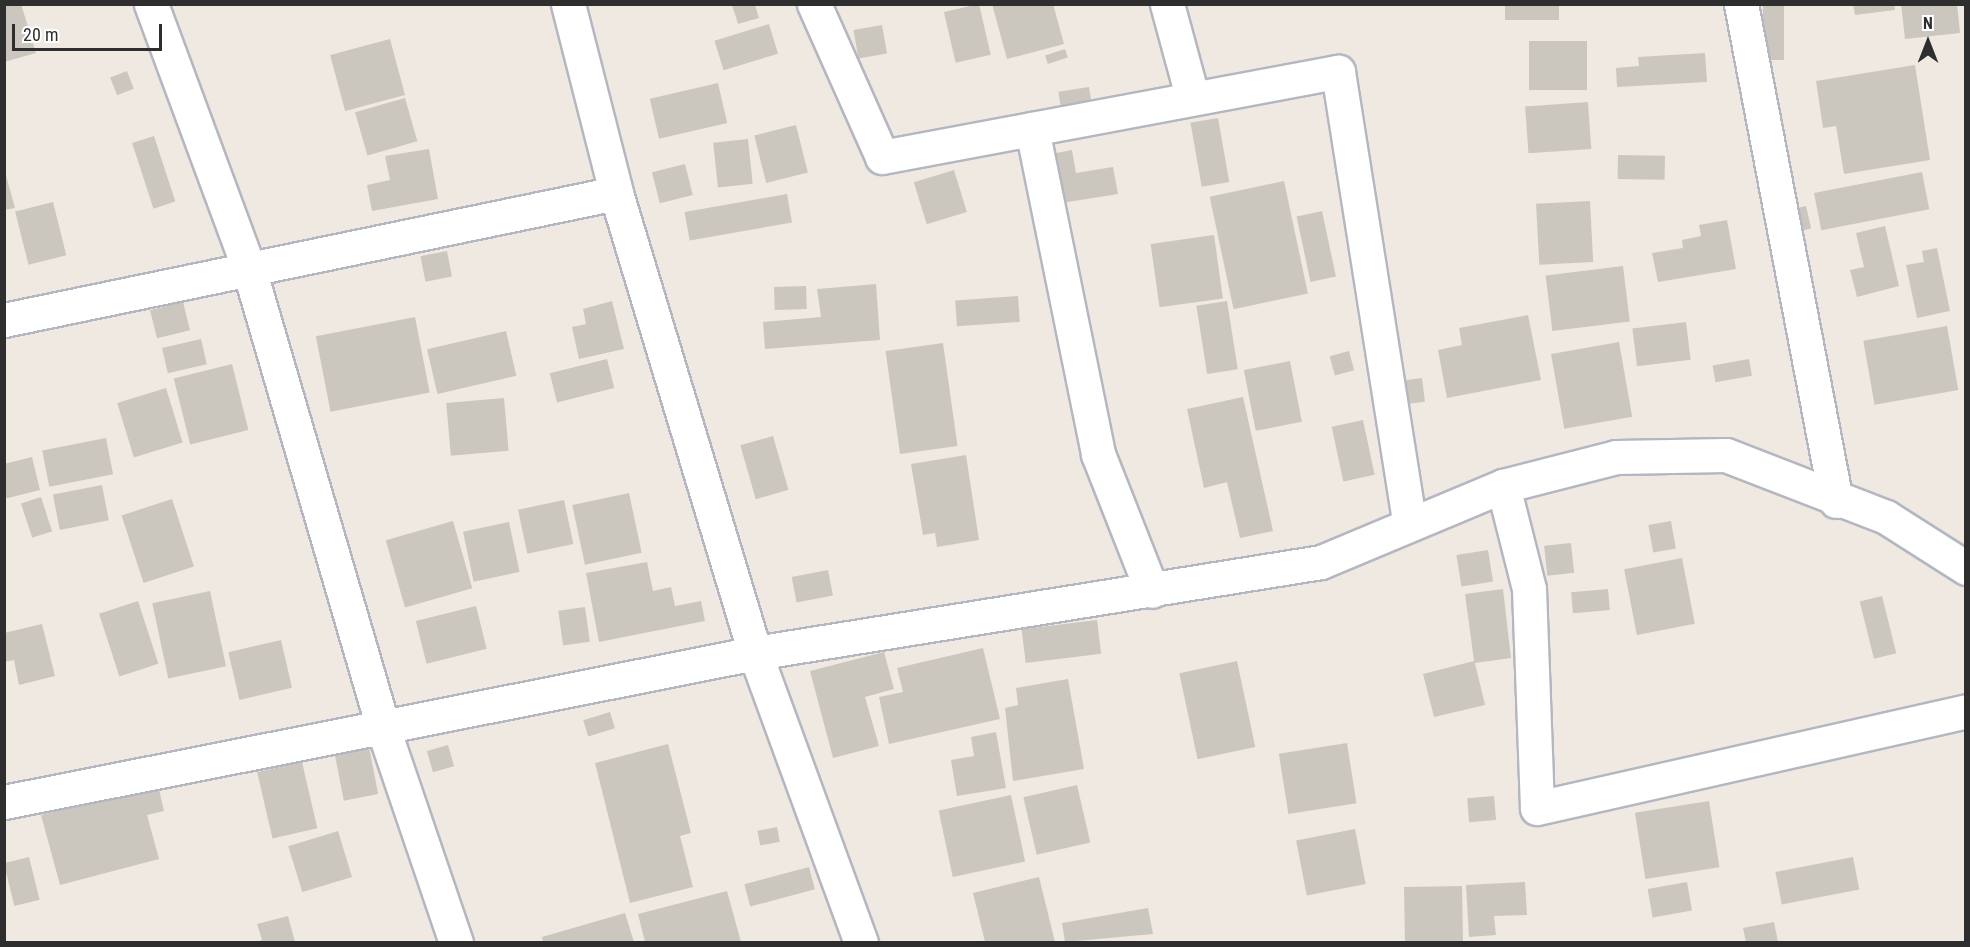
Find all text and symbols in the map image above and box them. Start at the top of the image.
scale bar [15,12,165,50]
north arrow [1898,12,1958,72]
text: N [1923,14,1933,33]
text: 20 m [23,24,58,45]

